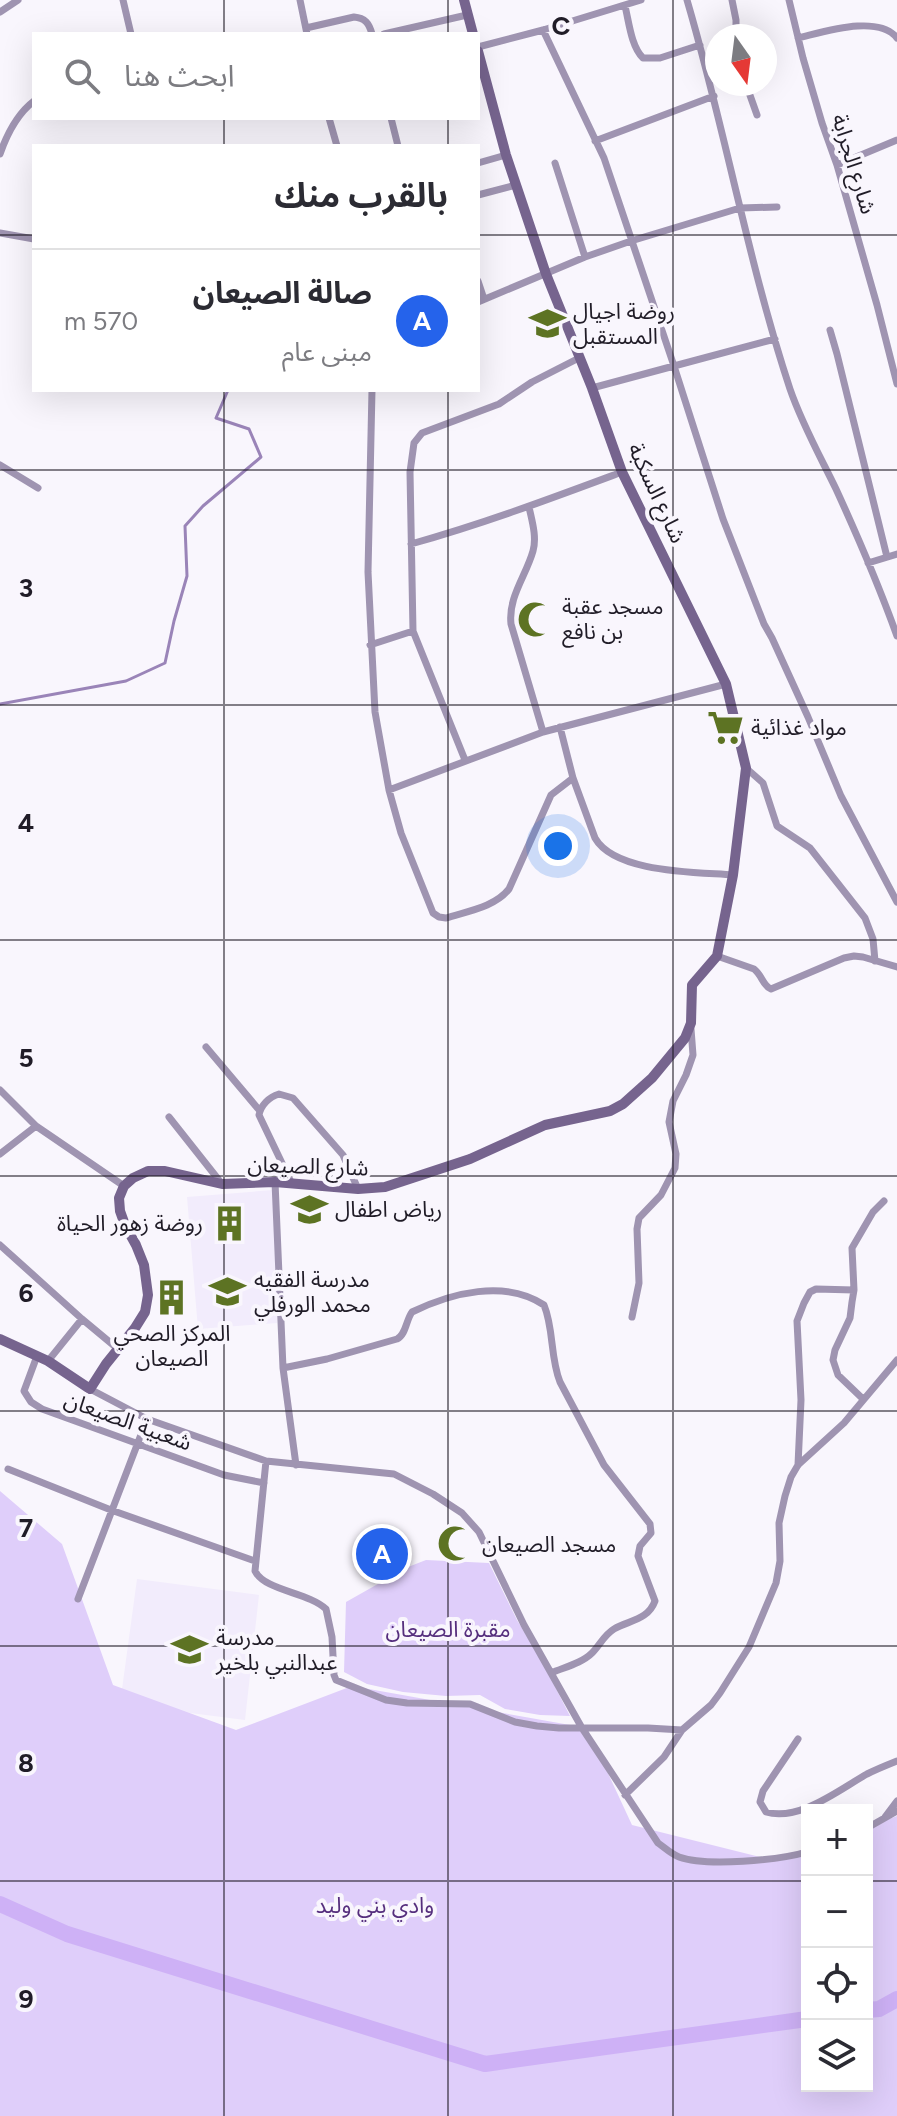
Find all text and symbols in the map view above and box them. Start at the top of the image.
text: C [552,10,571,42]
north arrow [705,24,777,96]
search box [32,32,480,120]
icon: search [60,54,104,98]
text: ابحث هنا [124,57,235,94]
street label: شارع الجرابة [823,111,882,218]
text: بالقرب منك [274,175,448,216]
text: صالة الصيعان [193,274,372,311]
place label: روضة اجيال المستقبل [573,298,675,350]
text: 570 m [64,305,138,337]
text: A [413,305,431,337]
school or university icon: روضة اجيال المستقبل [528,305,566,343]
text: مبنى عام [282,336,372,368]
street label: شارع السكبة [619,439,692,549]
text: 3 [19,572,33,604]
place label: مسجد عقبة بن نافع [562,593,664,648]
mosque icon: مسجد عقبة بن نافع [517,600,555,638]
supermarket icon: مواد غذائية [706,708,744,746]
place label: مواد غذائية [751,714,847,741]
text: 4 [18,807,34,839]
your location [538,826,578,866]
text: 5 [18,1042,34,1074]
street label: شارع الصيعان [247,1150,369,1185]
school or university icon: رياض اطفال [290,1190,328,1228]
place label: رياض اطفال [335,1196,442,1223]
building icon: روضة زهور الحياة [210,1204,248,1242]
place label: روضة زهور الحياة [57,1210,203,1237]
place label: مدرسة الفقيه محمد الورفلي [254,1266,371,1321]
school or university icon: مدرسة الفقيه محمد الورفلي [209,1273,247,1311]
text: 6 [18,1277,34,1309]
building icon: المركز الصحي الصيعان [153,1278,191,1316]
place label: المركز الصحي الصيعان [114,1320,230,1372]
street label: شعبية الصيعان [61,1385,195,1457]
text: 7 [19,1512,33,1544]
pin: A [356,1524,408,1584]
mosque icon: مسجد الصيعان [437,1525,475,1563]
place label: مسجد الصيعان [482,1531,616,1558]
park label: مقبرة الصيعان [385,1616,511,1643]
place label: مدرسة عبدالنبي بلخير [215,1624,337,1679]
school or university icon: مدرسة عبدالنبي بلخير [171,1631,209,1669]
text: 8 [18,1747,34,1779]
map controls [801,1804,873,2092]
button: + [801,1804,873,1876]
button: − [801,1876,873,1948]
park label: وادي بني وليد [316,1892,434,1922]
button: locate [801,1948,873,2020]
text: 9 [18,1983,34,2015]
button: layers [801,2020,873,2092]

